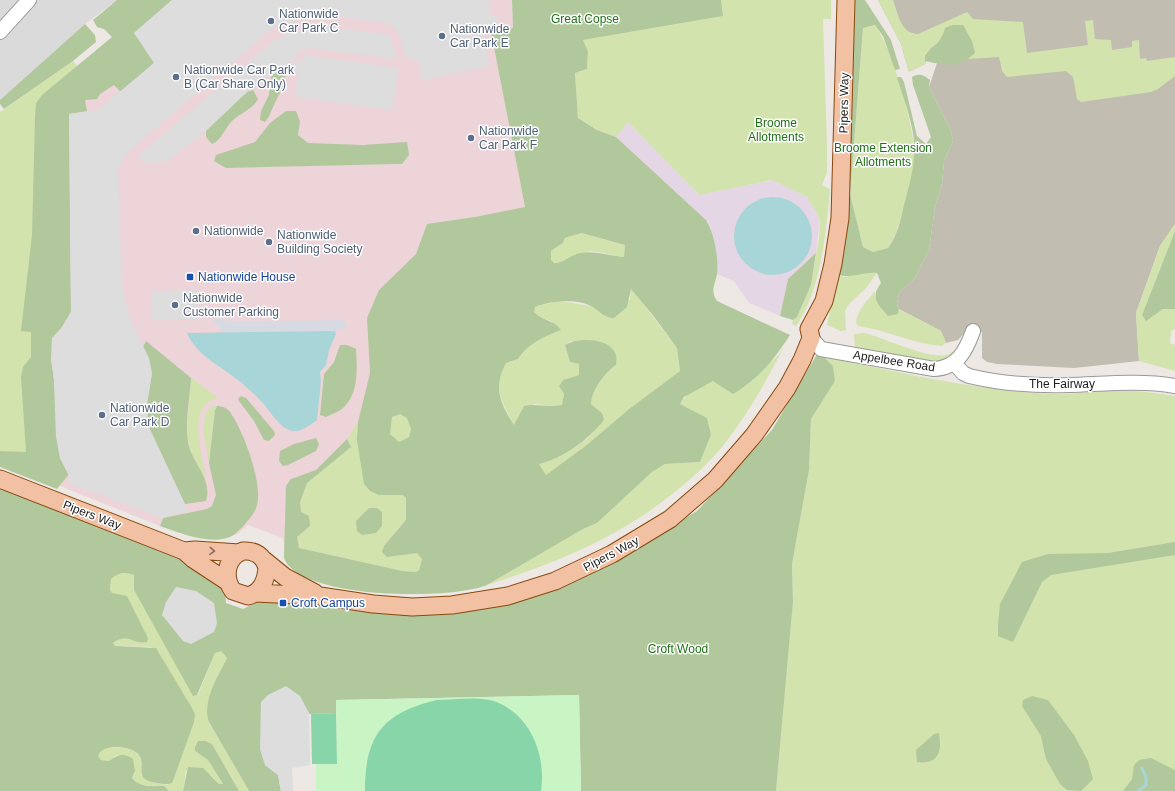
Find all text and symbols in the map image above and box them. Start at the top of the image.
place label: Nationwide Car Park C [279,7,339,35]
park label: Great Copse [551,12,619,26]
marker: Nationwide Car Park C [266,16,276,26]
place label: Nationwide Car Park E [450,22,510,50]
marker: Nationwide Car Park E [437,31,447,41]
place label: Nationwide Car Park B (Car Share Only) [184,63,295,91]
marker: Nationwide Car Park B (Car Share Only) [171,72,181,82]
street label: Pipers Way [836,72,852,134]
park label: Broome Allotments [748,116,804,144]
place label: Nationwide Car Park F [479,124,539,152]
marker: Nationwide Car Park F [466,133,476,143]
park label: Broome Extension Allotments [834,141,932,169]
place label: Nationwide [204,224,264,238]
marker: Nationwide [191,226,201,236]
place label: Nationwide Building Society [277,228,362,256]
marker: Nationwide Building Society [264,237,274,247]
place label: Nationwide House [198,270,296,284]
marker: Nationwide House [185,272,195,282]
place label: Nationwide Customer Parking [183,291,279,319]
marker: Nationwide Customer Parking [170,300,180,310]
street label: Appelbee Road [852,348,936,374]
street label: The Fairway [1029,377,1095,391]
place label: Nationwide Car Park D [110,401,170,429]
marker: Nationwide Car Park D [97,410,107,420]
street label: Pipers Way [61,498,123,532]
street label: Pipers Way [581,534,641,574]
one-way arrow [209,547,215,556]
place label: Croft Campus [291,596,365,610]
marker: Croft Campus [278,598,288,608]
park label: Croft Wood [648,642,708,656]

